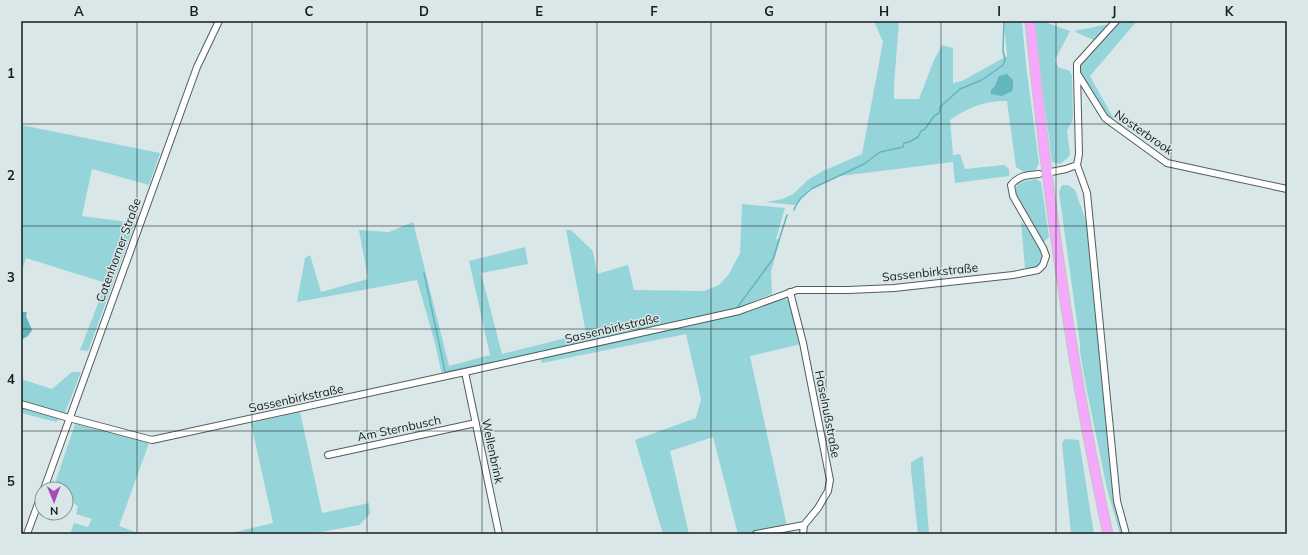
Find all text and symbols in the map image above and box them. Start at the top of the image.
text: A [74,3,84,19]
text: B [190,3,199,19]
text: C [305,3,314,19]
text: D [419,3,429,19]
text: E [535,3,543,19]
text: F [650,3,658,19]
text: G [764,3,774,19]
text: H [879,3,889,19]
text: I [997,3,1001,19]
text: J [1112,3,1116,19]
text: K [1225,3,1235,19]
text: 1 [7,65,15,81]
street label: Nosterbrook [1112,106,1177,158]
text: 2 [7,167,15,183]
street label: Catenhorner Straße [92,196,144,304]
street label: Sassenbirkstraße [881,260,979,284]
text: 3 [7,269,15,285]
street label: Sassenbirkstraße [563,310,661,346]
street label: Haselnußstraße [812,369,844,459]
text: 4 [7,371,15,387]
street label: Sassenbirkstraße [247,381,345,415]
street label: Am Sternbusch [356,412,442,444]
street label: Wellenbrink [479,417,507,486]
text: 5 [7,473,15,489]
north arrow [34,481,74,521]
text: N [50,504,58,518]

